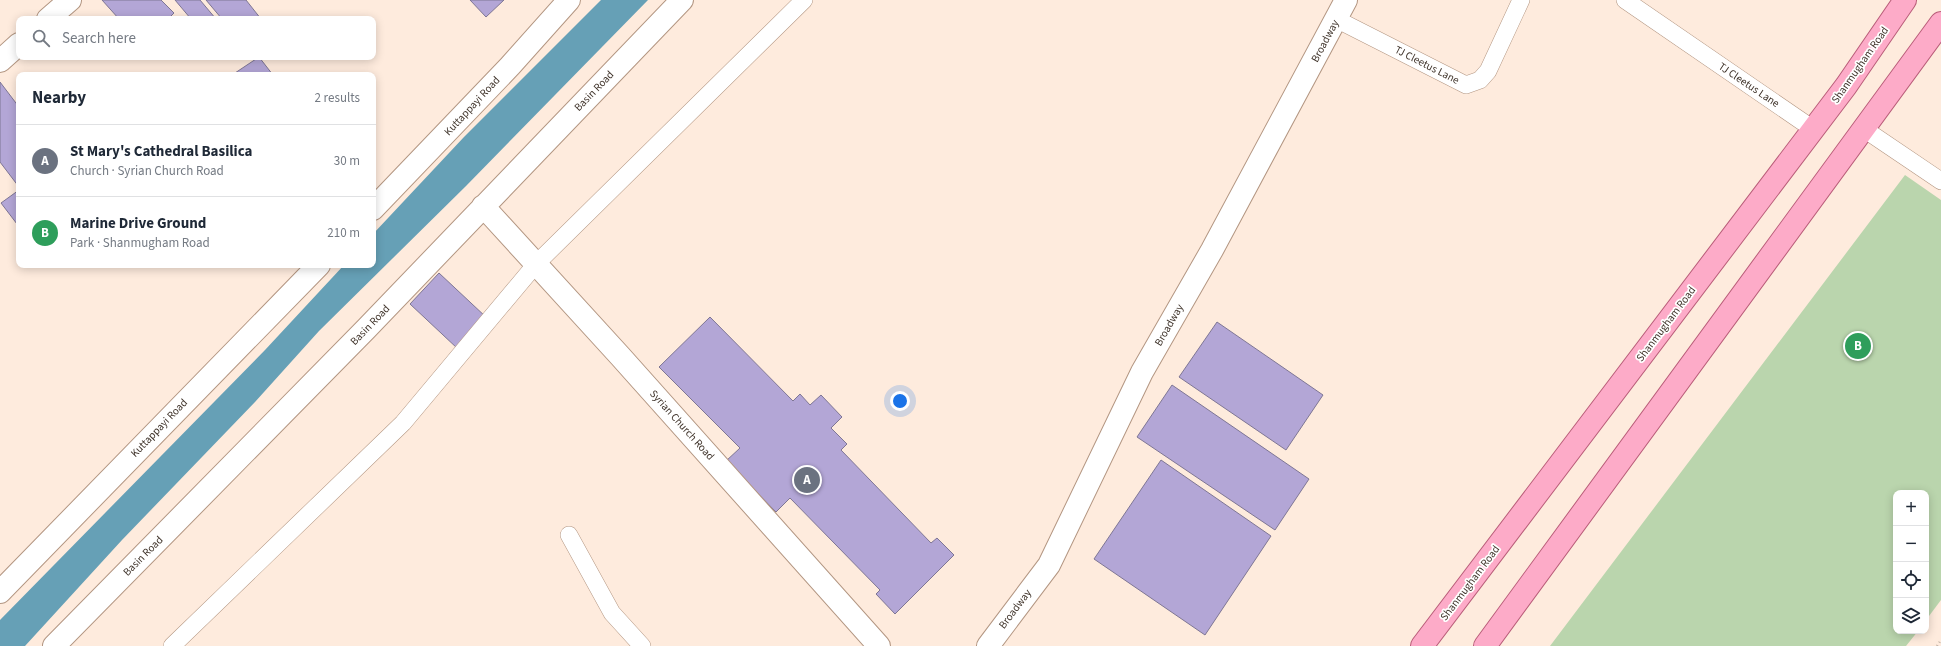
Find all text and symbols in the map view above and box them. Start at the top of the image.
search box [16,16,376,60]
street label: Broadway [1308,17,1342,65]
street label: Shanmugham Road [1828,24,1892,106]
icon: search [30,27,52,49]
text: Search here [62,28,136,49]
street label: TJ Cleetus Lane [1392,42,1462,88]
street label: TJ Cleetus Lane [1715,59,1783,111]
street label: Basin Road [571,67,617,115]
street label: Kuttappayi Road [441,73,503,139]
text: Nearby [32,86,86,110]
text: 2 results [315,89,360,107]
text: St Mary's Cathedral Basilica [70,141,252,162]
text: A [41,152,49,170]
text: 30 m [334,152,360,170]
text: Church · Syrian Church Road [70,162,224,180]
text: Marine Drive Ground [70,213,206,234]
text: B [41,224,49,242]
text: 210 m [327,224,360,242]
text: Park · Shanmugham Road [70,234,210,252]
street label: Shanmugham Road [1633,283,1699,365]
street label: Basin Road [347,301,393,349]
street label: Broadway [1151,301,1187,349]
pin: B [1845,331,1871,361]
street label: Syrian Church Road [646,387,718,463]
your location [890,391,910,411]
street label: Kuttappayi Road [127,395,191,461]
pin: A [794,465,820,495]
map controls [1893,490,1929,634]
button: + [1893,490,1929,526]
button: − [1893,526,1929,562]
street label: Basin Road [120,533,166,579]
street label: Shanmugham Road [1437,542,1503,624]
button: locate [1893,562,1929,598]
street label: Broadway [995,586,1035,632]
button: layers [1893,598,1929,634]

